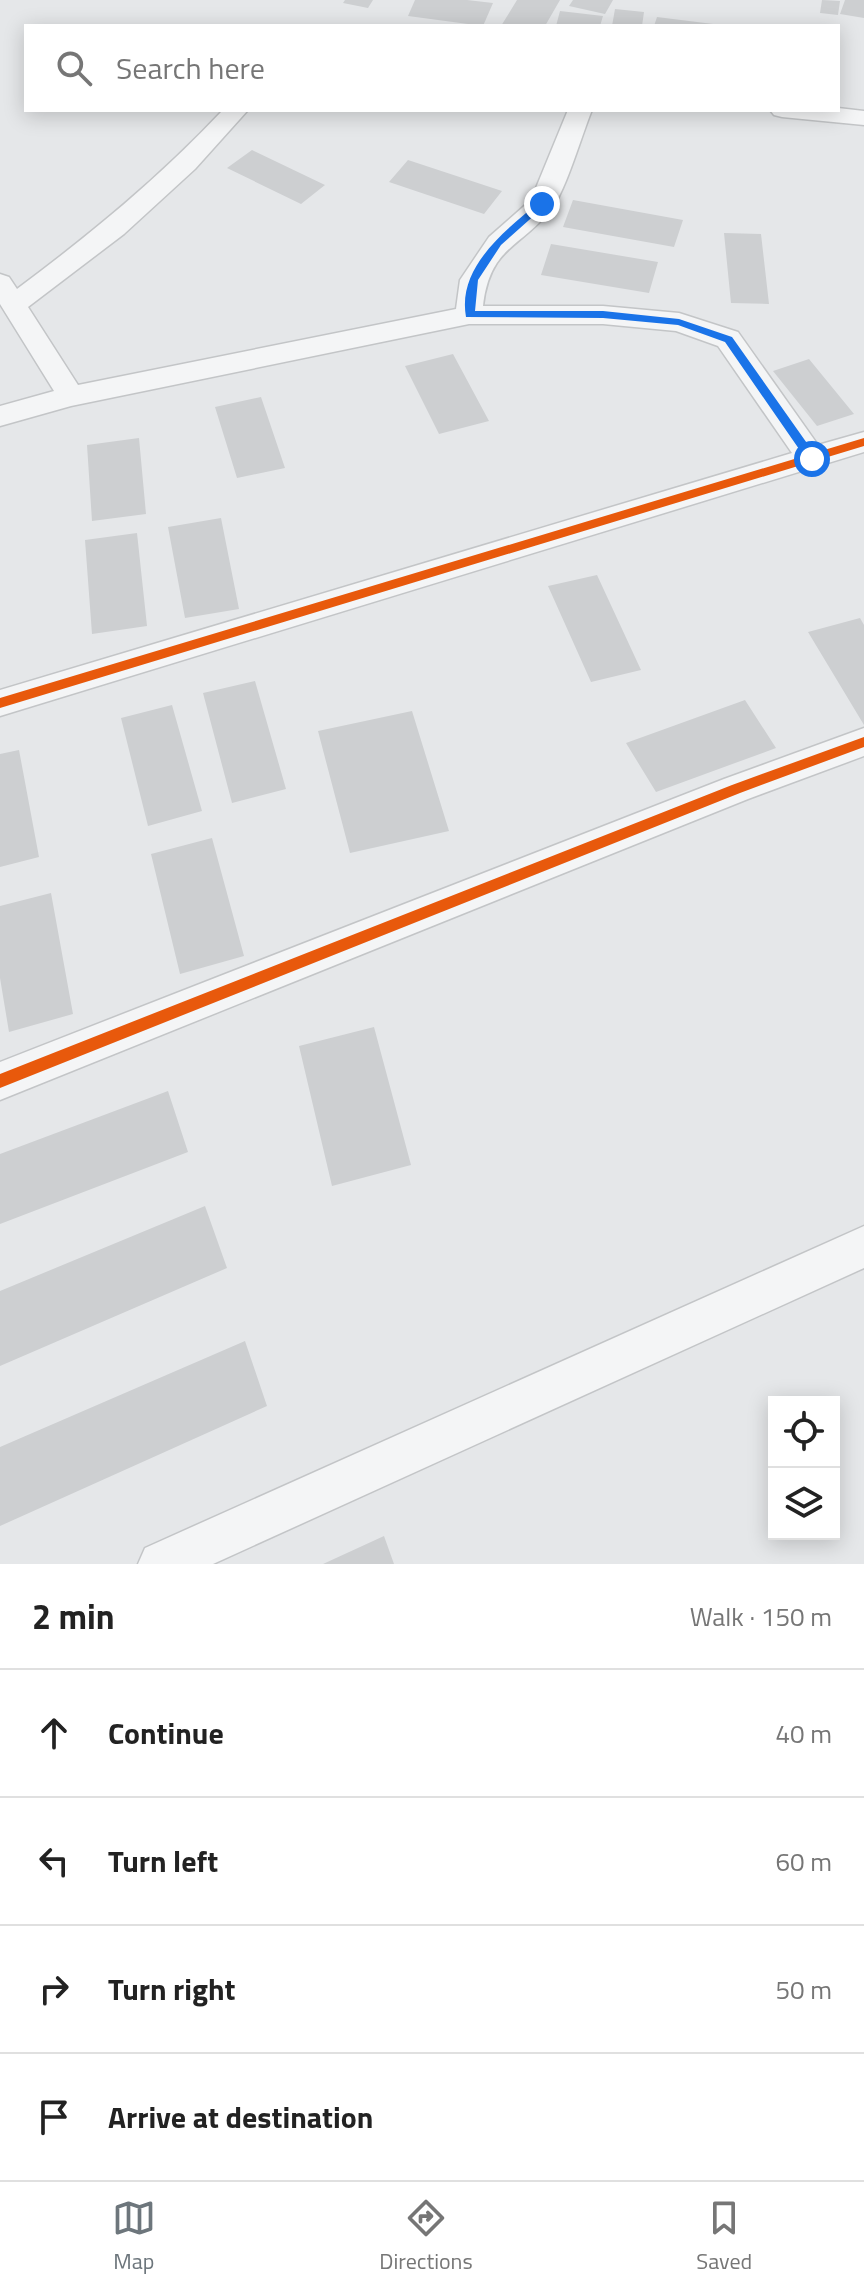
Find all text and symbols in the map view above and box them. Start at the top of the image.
search box [24,24,840,112]
text: Search here [116,45,265,91]
icon: search [52,46,96,90]
route end [524,186,560,222]
route start [794,441,830,477]
map controls [768,1396,840,1540]
button: locate [768,1396,840,1468]
button: layers [768,1468,840,1540]
text: 2 min [32,1590,115,1642]
text: Walk · 150 m [690,1597,832,1636]
text: Continue [108,1710,224,1756]
icon: ahead [32,1711,76,1755]
text: 40 m [775,1714,832,1753]
text: Turn left [108,1838,218,1884]
icon: left [32,1839,76,1883]
text: 60 m [775,1842,832,1881]
text: Turn right [108,1966,236,2012]
icon: right [32,1967,76,2011]
text: 50 m [775,1970,832,2009]
text: Arrive at destination [108,2094,373,2140]
icon: arrive [32,2095,76,2139]
tab: Map [112,2196,156,2278]
tab: Directions [379,2196,473,2278]
tab: Saved [696,2196,752,2278]

